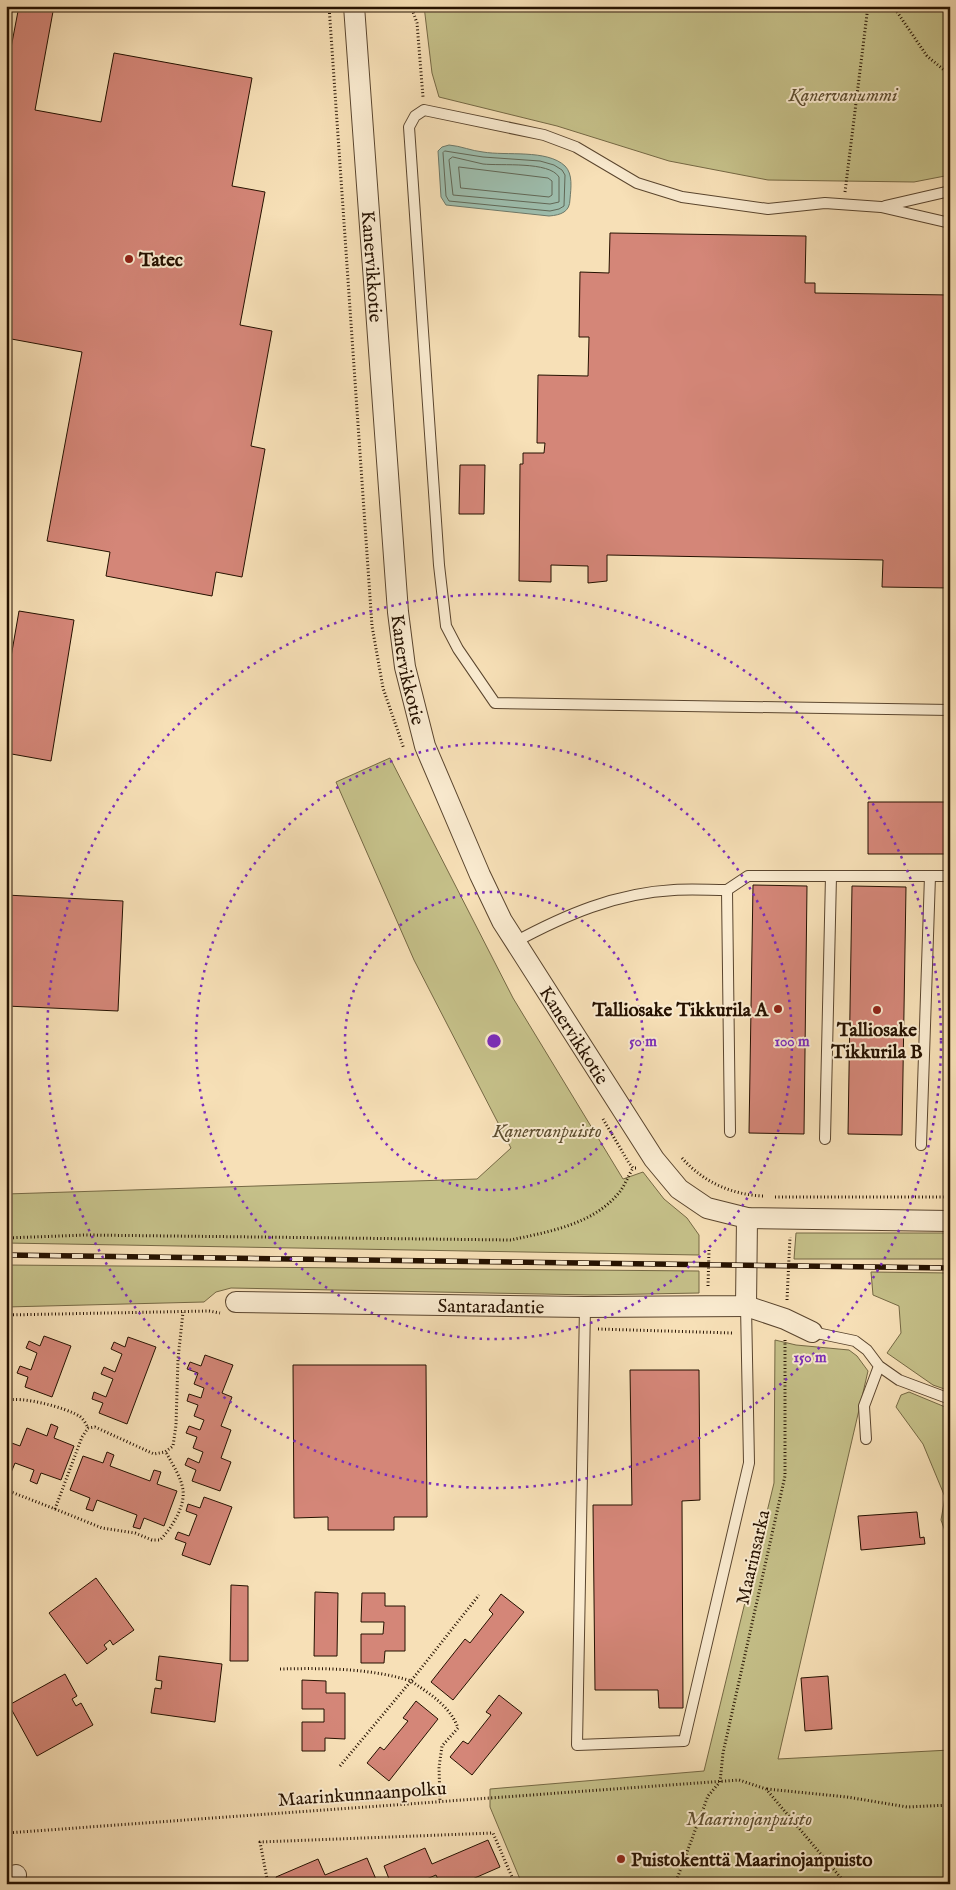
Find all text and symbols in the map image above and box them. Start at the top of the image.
park label: Kanervanummi [787,84,899,108]
street label: Kanervikkotie [355,210,387,323]
place label: Tatec [138,249,183,273]
marker: Tatec [123,253,135,265]
street label: Kanervikkotie [384,613,429,728]
street label: Kanervikkotie [533,982,614,1090]
place label: Talliosake Tikkurila A [591,999,769,1023]
marker: Talliosake Tikkurila A [772,1003,784,1015]
marker: Talliosake Tikkurila B [871,1004,883,1016]
place label: Talliosake Tikkurila B [830,1019,923,1065]
centre of rings [485,1032,503,1050]
text: 50 m [629,1032,657,1051]
text: 100 m [774,1032,810,1051]
park label: Kanervanpuisto [491,1120,602,1144]
street label: Santaradantie [437,1295,545,1320]
text: 150 m [793,1348,827,1367]
street label: Maarinsarka [731,1507,777,1607]
street label: Maarinkunnaanpolku [277,1777,447,1813]
park label: Maarinojanpuisto [686,1808,812,1832]
place label: Puistokenttä Maarinojanpuisto [631,1849,872,1873]
marker: Puistokenttä Maarinojanpuisto [615,1853,627,1865]

